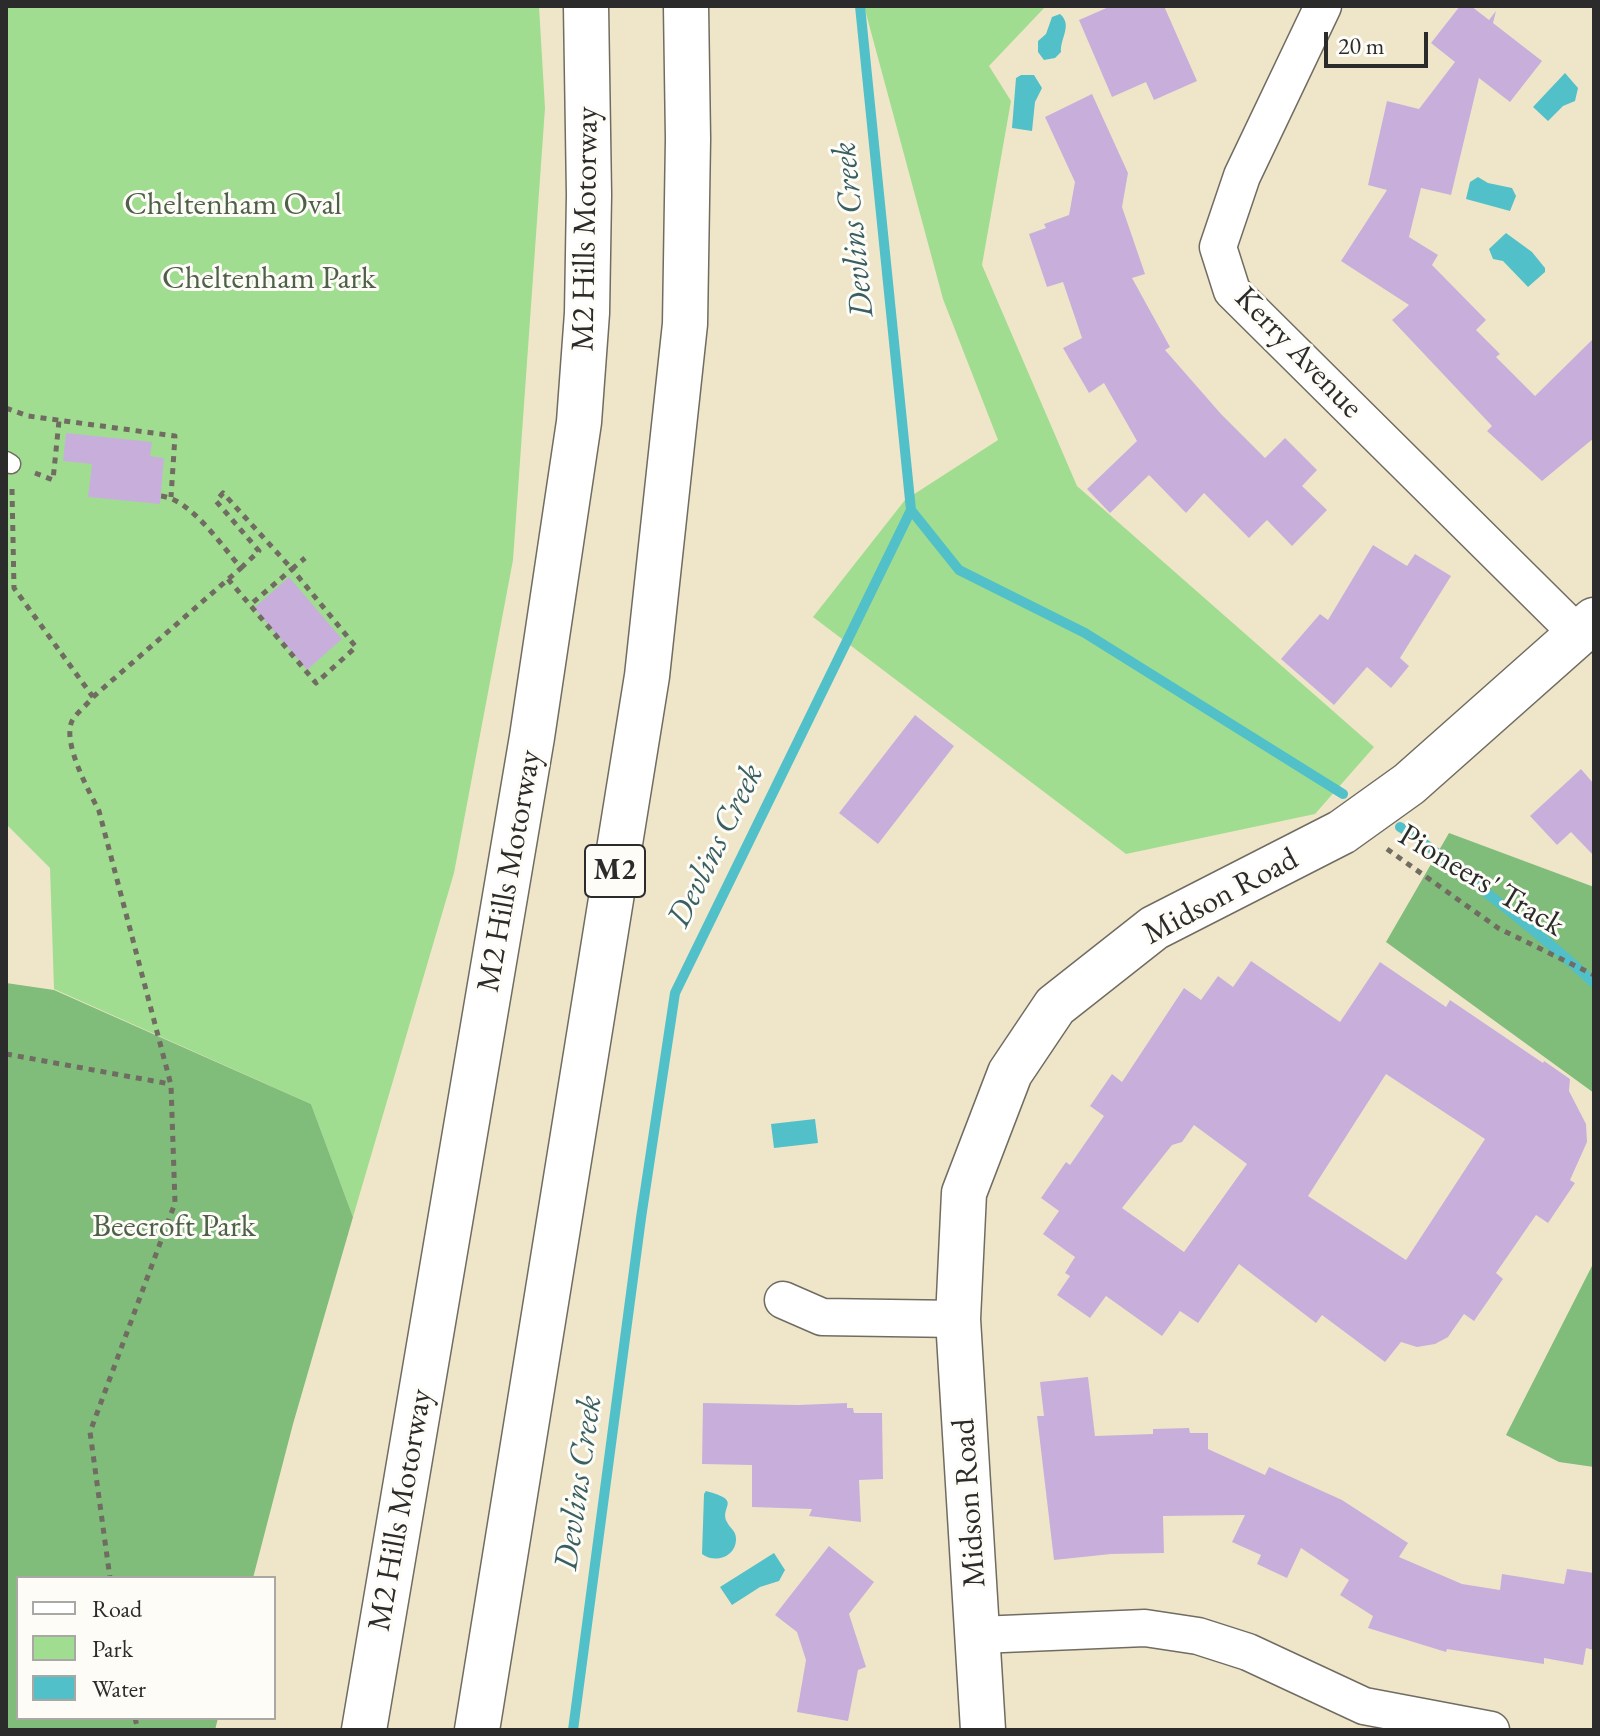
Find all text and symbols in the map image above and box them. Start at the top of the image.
scale bar [1328,16,1432,66]
text: 20 m [1338,30,1385,61]
street label: M2 Hills Motorway [565,106,607,352]
water label: Devlins Creek [824,140,884,320]
park label: Cheltenham Oval [124,186,342,224]
park label: Cheltenham Park [162,260,376,298]
street label: Kerry Avenue [1226,279,1370,427]
street label: M2 Hills Motorway [470,747,550,995]
water label: Devlins Creek [659,758,773,934]
street label: Pioneers' Track [1391,817,1571,945]
street label: Midson Road [1137,840,1305,954]
road number: M2 [585,845,645,897]
park label: Beecroft Park [92,1208,256,1246]
street label: M2 Hills Motorway [361,1386,441,1634]
water label: Devlins Creek [547,1393,611,1573]
street label: Midson Road [945,1417,995,1589]
legend [16,1576,276,1720]
text: Road [92,1593,142,1624]
text: Park [92,1633,133,1664]
text: Water [92,1673,146,1704]

